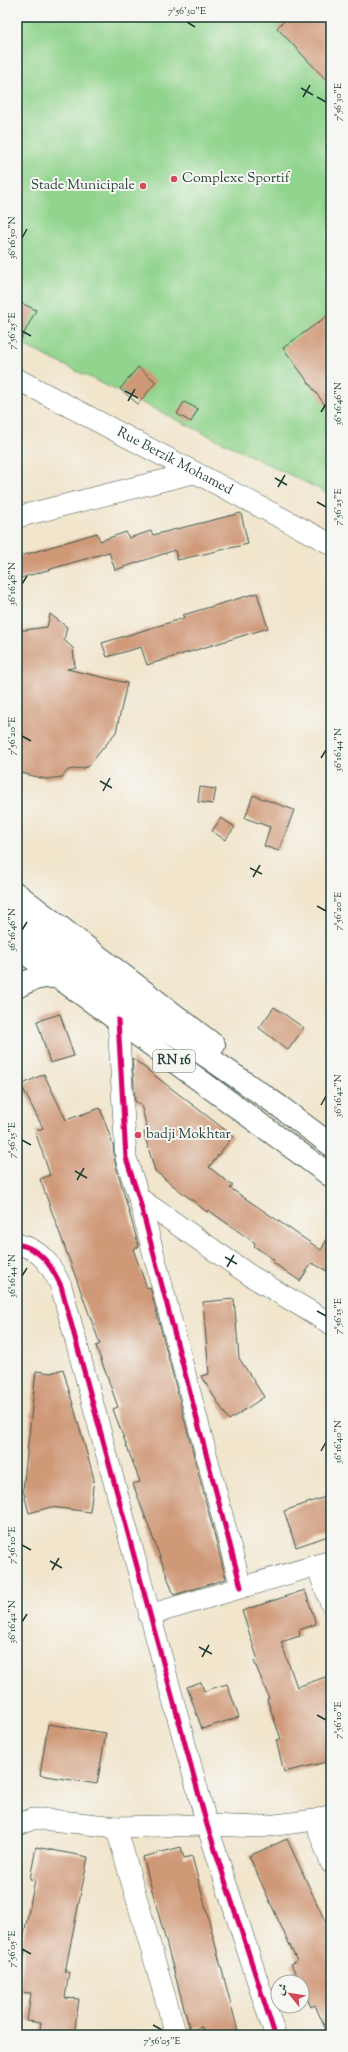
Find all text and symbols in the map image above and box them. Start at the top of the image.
text: 7°56'30"E [168,4,206,19]
text: 7°56'30"E [331,83,346,121]
place label: Complexe Sportif [182,169,291,189]
marker: Complexe Sportif [169,174,179,184]
place label: Stade Municipale [31,176,135,196]
marker: Stade Municipale [138,181,148,191]
text: 36°16'50"N [5,216,20,260]
text: 7°56'25"E [5,313,20,349]
text: 36°16'46"N [331,382,346,426]
street label: Rue Berzik Mohamed [113,423,236,501]
text: 7°56'25"E [331,489,346,525]
text: 36°16'48"N [5,562,20,606]
text: 7°56'20"E [5,717,20,755]
text: 36°16'44"N [331,728,346,772]
text: 7°56'20"E [331,892,346,930]
text: 36°16'46"N [5,908,20,952]
road number: RN 16 [153,1050,195,1072]
text: 36°16'42"N [331,1074,346,1118]
text: 7°56'15"E [5,1122,20,1158]
place label: badji Mokhtar [146,1125,232,1145]
marker: badji Mokhtar [133,1130,143,1140]
text: 36°16'44"N [5,1254,20,1298]
text: 7°56'15"E [331,1298,346,1334]
text: 36°16'40"N [331,1420,346,1464]
text: 7°56'10"E [5,1526,20,1564]
text: 36°16'42"N [5,1600,20,1644]
text: 7°56'10"E [331,1701,346,1739]
text: 7°56'05"E [5,1930,20,1968]
north arrow [270,1974,310,2014]
text: ش [273,1981,292,1998]
text: 7°56'05"E [143,2034,181,2049]

